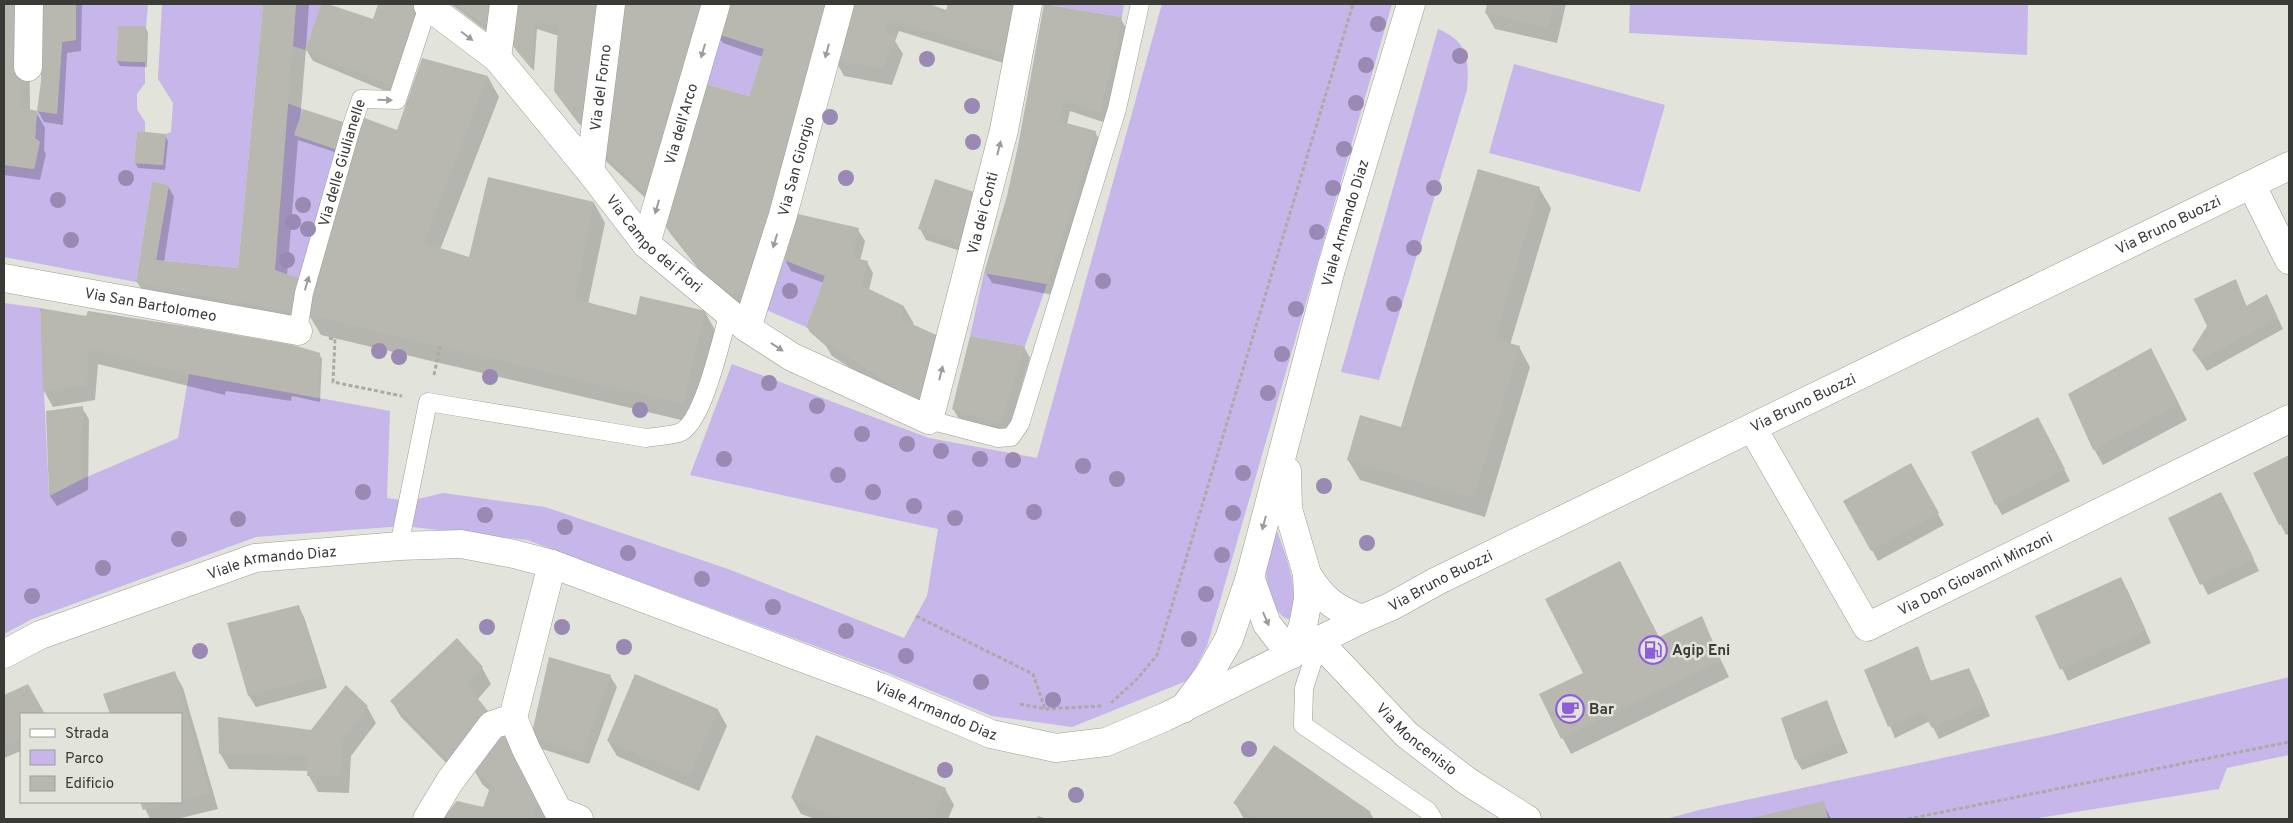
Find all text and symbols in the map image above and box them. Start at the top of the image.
one-way arrow [460,30,473,41]
street label: Via del Forno [587,43,617,132]
one-way arrow [698,43,706,58]
one-way arrow [823,43,831,58]
street label: Via dell'Arco [662,81,703,168]
one-way arrow [377,96,393,104]
street label: Via delle Giulianelle [315,97,371,229]
street label: Via San Giorgio [775,115,820,219]
one-way arrow [995,140,1003,155]
street label: Viale Armando Diaz [1319,158,1374,289]
street label: Via dei Conti [964,170,1004,257]
street label: Via Campo dei Fiori [601,192,705,297]
street label: Via Bruno Buozzi [2113,193,2225,260]
one-way arrow [653,199,661,214]
one-way arrow [770,234,778,249]
one-way arrow [303,275,311,290]
street label: Via San Bartolomeo [83,285,218,327]
one-way arrow [770,343,783,352]
one-way arrow [937,365,945,380]
street label: Via Bruno Buozzi [1748,370,1860,438]
one-way arrow [1260,516,1268,531]
street label: Via Don Giovanni Minzoni [1895,529,2056,621]
street label: Viale Armando Diaz [205,543,337,585]
street label: Via Bruno Buozzi [1386,547,1496,617]
one-way arrow [1262,612,1270,626]
fuel station icon: Agip Eni [1638,635,1668,665]
place label: Agip Eni [1672,642,1730,661]
street label: Viale Armando Diaz [871,678,999,746]
cafe icon: Bar [1555,694,1585,724]
street label: Via Moncenisio [1371,700,1460,781]
place label: Bar [1589,701,1615,720]
legend [20,713,182,803]
text: Strada [65,725,109,744]
text: Parco [65,750,104,769]
text: Edificio [65,775,114,794]

